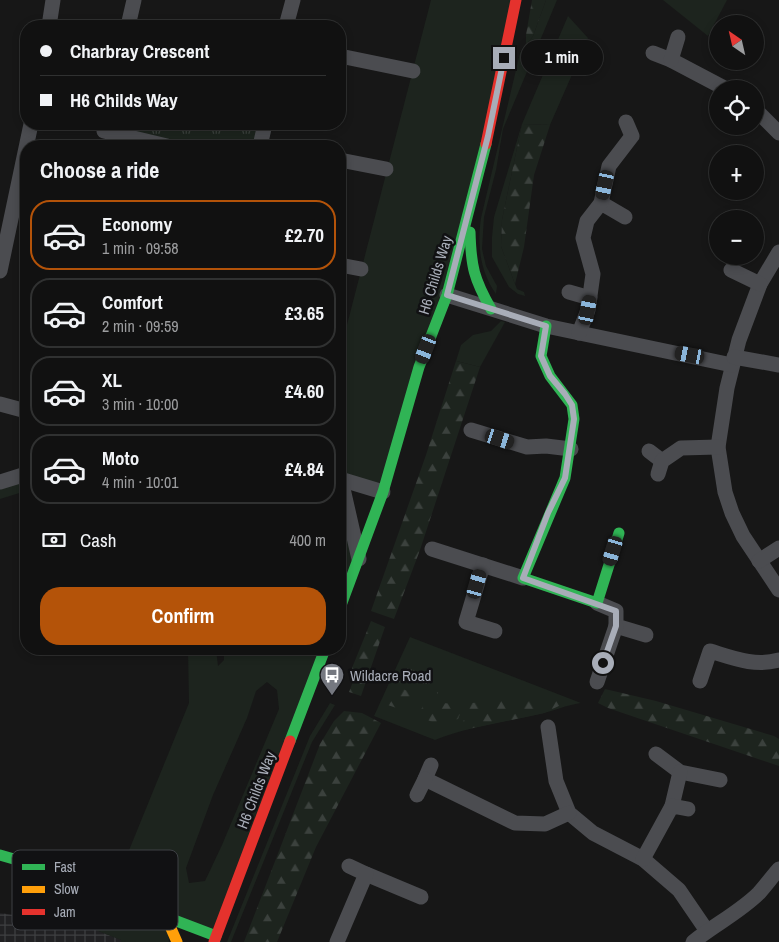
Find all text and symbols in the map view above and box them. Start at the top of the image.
north arrow [709,15,764,70]
map controls [709,15,764,265]
text: Charbray Crescent [70,38,209,64]
callout: 1 min [522,40,604,76]
text: 1 min [545,46,579,68]
route end [493,47,515,69]
button: locate [709,80,764,135]
text: H6 Childs Way [70,87,178,113]
button: + [709,145,764,200]
text: Choose a ride [40,155,159,185]
car [594,169,615,201]
button: − [709,210,764,265]
text: Economy [102,211,172,237]
icon: car [42,213,87,258]
text: £2.70 [285,222,324,248]
street label: H6 Childs Way [413,232,457,317]
text: 1 min · 09:58 [102,237,179,259]
text: Comfort [102,289,163,315]
icon: car [42,291,87,336]
car [577,294,598,326]
text: £3.65 [285,300,324,326]
text: 2 min · 09:59 [102,315,179,337]
car [413,332,438,366]
car [673,345,706,365]
text: XL [102,367,122,393]
icon: car [42,369,87,414]
text: £4.60 [285,378,324,404]
text: 3 min · 10:00 [102,393,179,415]
car [483,427,516,451]
text: Moto [102,445,139,471]
icon: car [42,447,87,492]
text: £4.84 [285,456,324,482]
text: 4 min · 10:01 [102,471,179,493]
icon: cash [40,526,68,554]
text: Cash [80,527,116,553]
text: 400 m [290,529,326,551]
car [601,534,624,568]
car [465,568,488,600]
button: Confirm [40,587,326,645]
route start [592,652,614,674]
bus stop icon: Wildacre Road [319,662,345,696]
place label: Wildacre Road [350,665,431,686]
street label: H6 Childs Way [232,747,281,832]
legend [12,850,178,930]
text: Fast [54,858,76,876]
text: Slow [54,880,80,898]
text: Jam [54,903,76,921]

